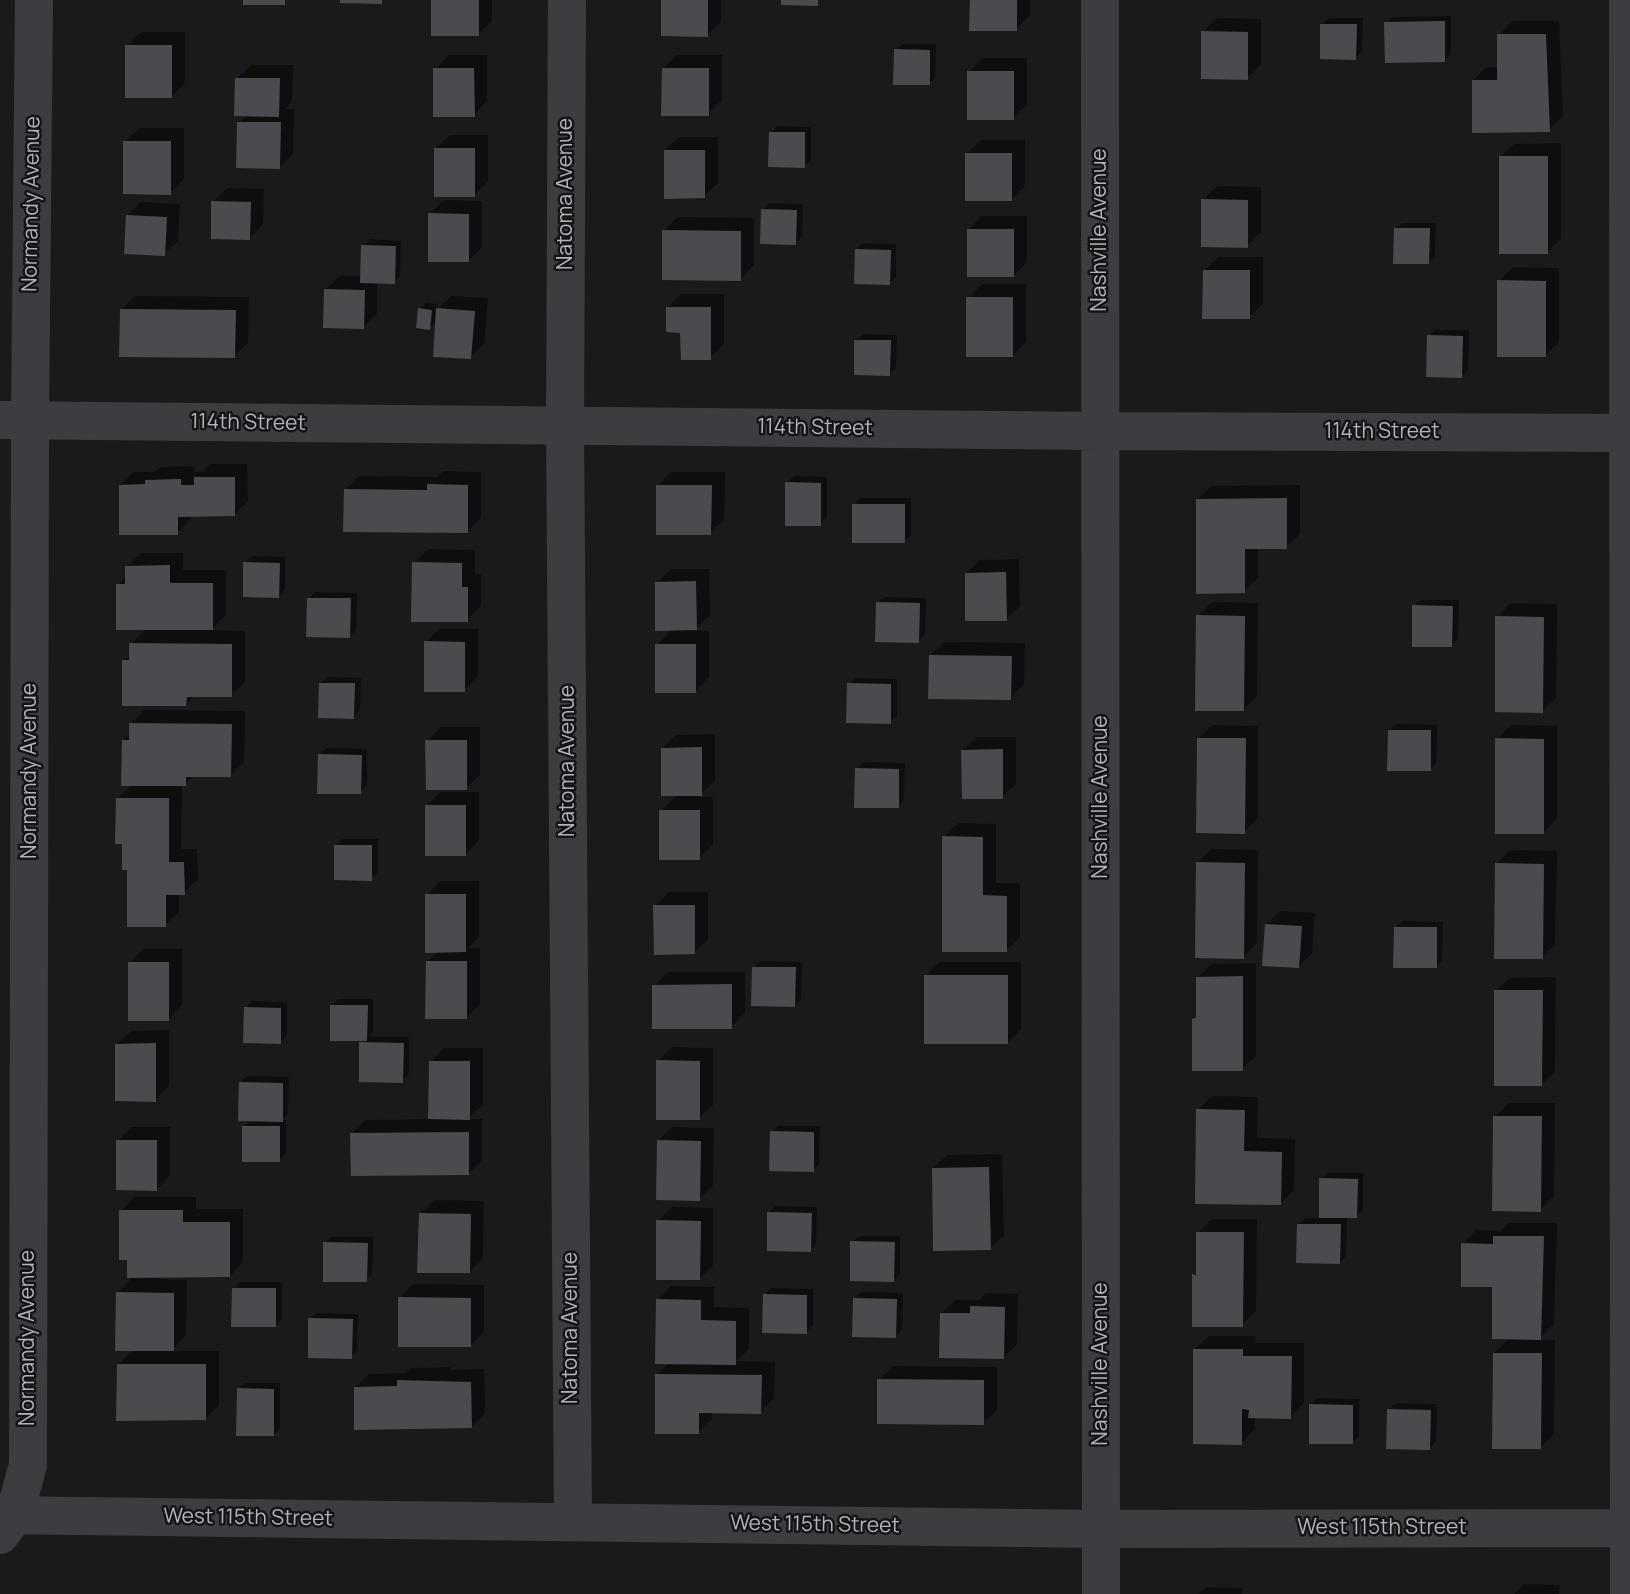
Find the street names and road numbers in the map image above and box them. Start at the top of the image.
street label: Normandy Avenue [18,116,46,292]
street label: Natoma Avenue [553,118,579,270]
street label: Nashville Avenue [1087,148,1113,312]
street label: 114th Street [190,409,306,437]
street label: 114th Street [757,414,873,442]
street label: 114th Street [1324,419,1440,445]
street label: Normandy Avenue [17,683,43,859]
street label: Natoma Avenue [555,685,581,837]
street label: Nashville Avenue [1088,715,1114,879]
street label: Normandy Avenue [15,1250,41,1426]
street label: Natoma Avenue [558,1252,584,1404]
street label: Nashville Avenue [1088,1282,1114,1446]
street label: West 115th Street [163,1504,333,1532]
street label: West 115th Street [730,1511,900,1539]
street label: West 115th Street [1297,1515,1467,1541]

